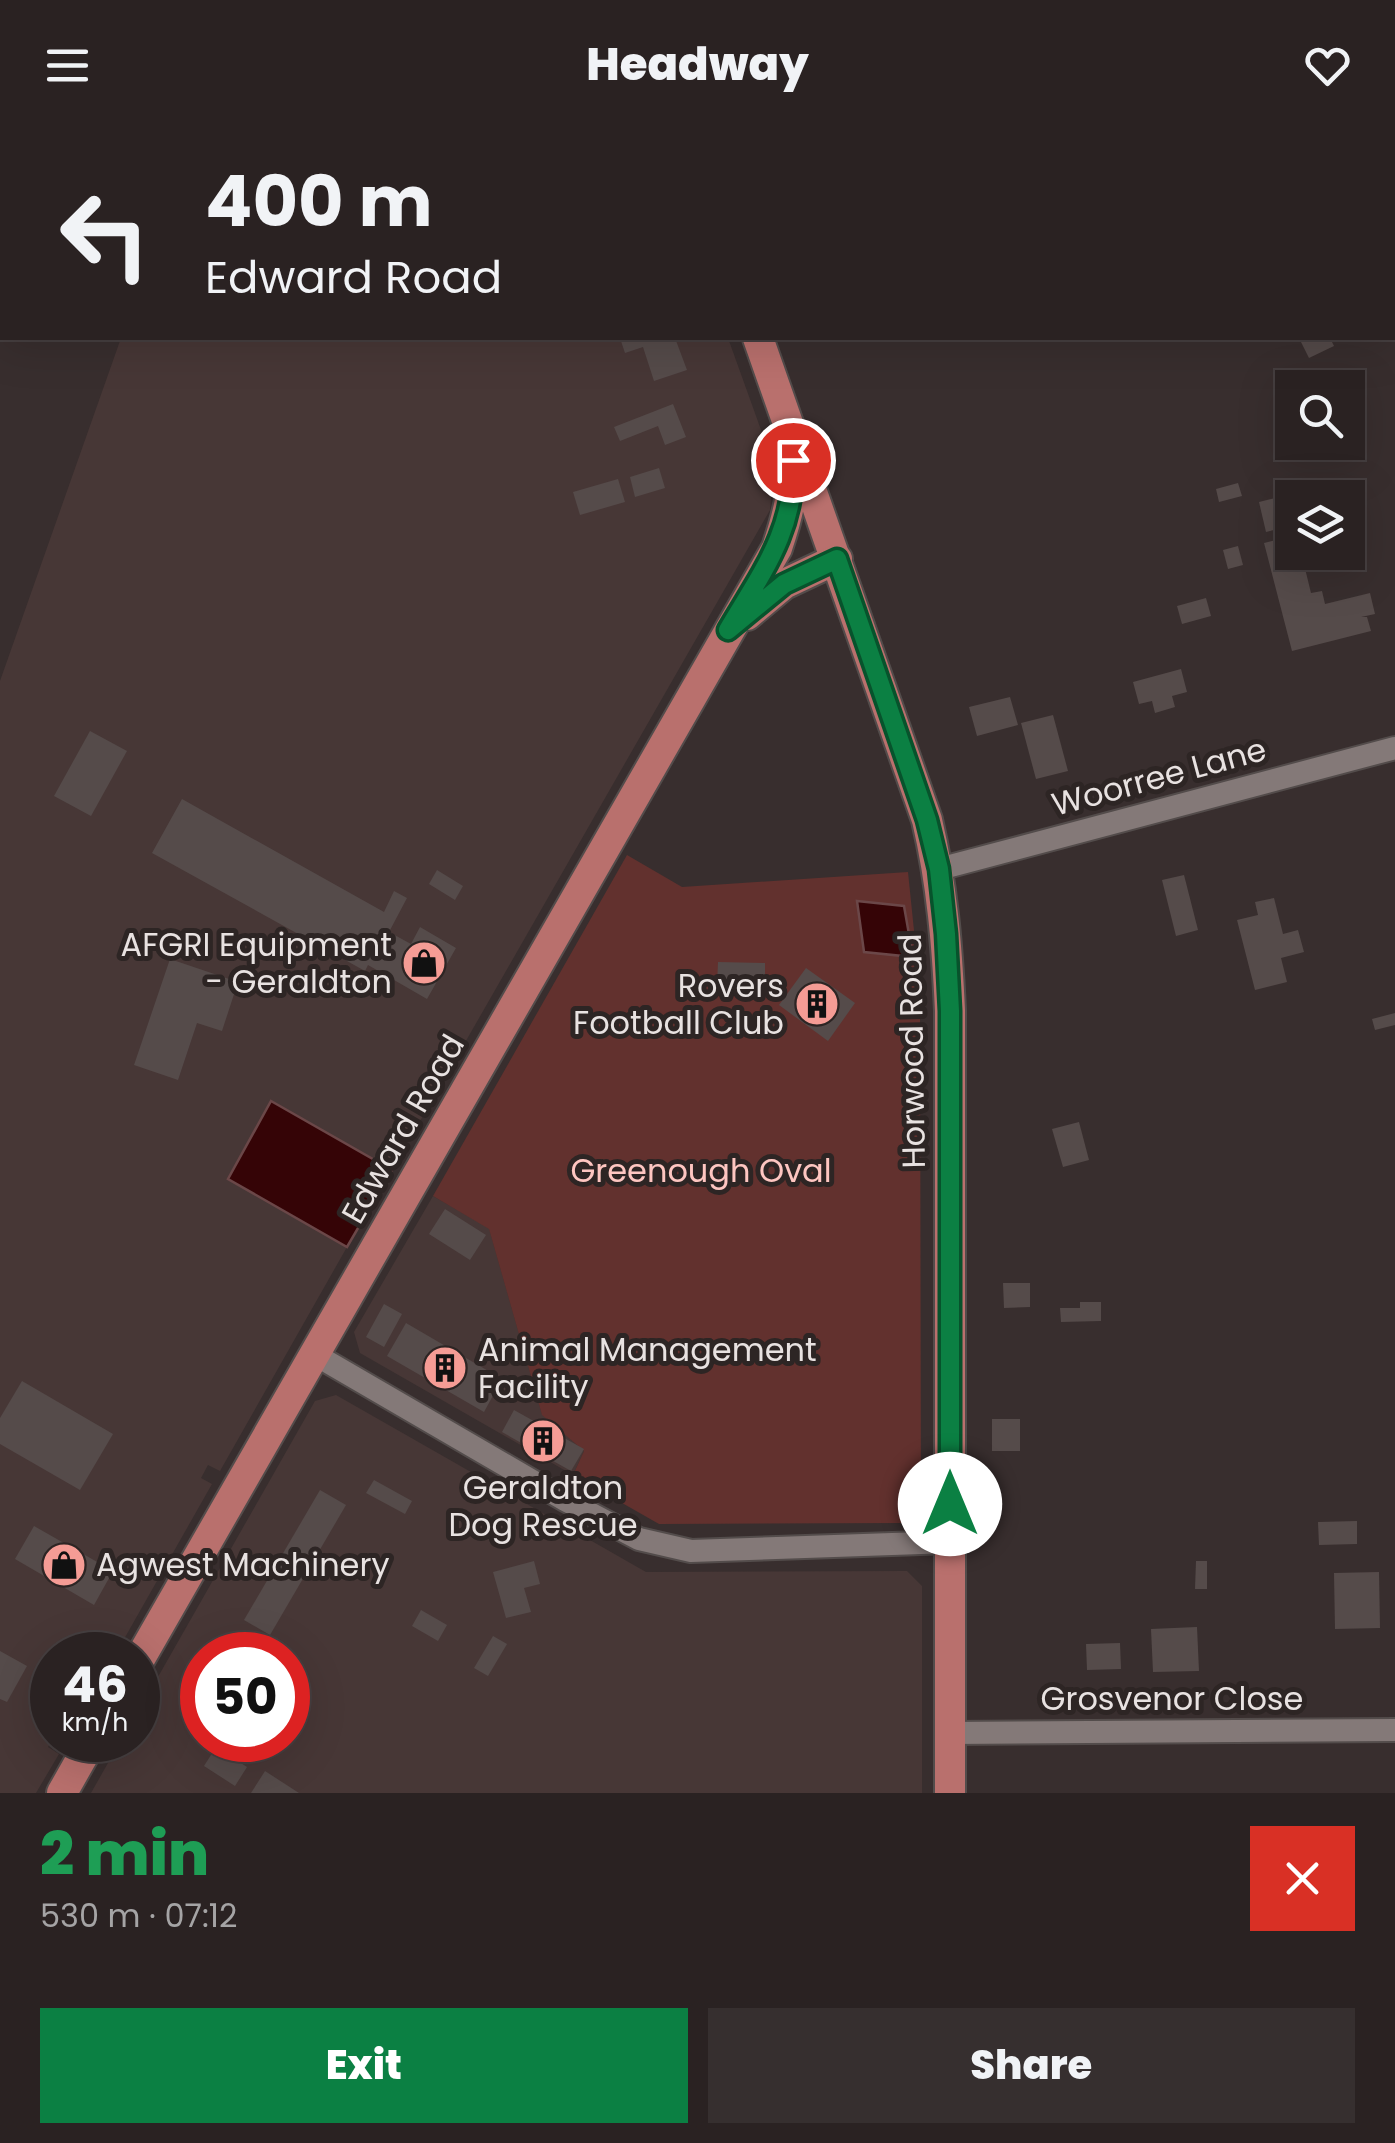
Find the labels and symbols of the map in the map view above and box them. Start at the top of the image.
pin [751,418,836,503]
street label: Woorree Lane [1047,726,1271,827]
place label: AFGRI Equipment - Geraldton [121,922,392,1004]
street label: Horwood Road [887,933,936,1169]
shop icon: AFGRI Equipment - Geraldton [401,940,447,986]
place label: Rovers Football Club [573,963,784,1045]
building icon: Rovers Football Club [794,981,840,1027]
street label: Edward Road [330,1026,475,1231]
park label: Greenough Oval [570,1148,832,1193]
place label: Animal Management Facility [478,1327,817,1409]
building icon: Animal Management Facility [422,1345,468,1391]
building icon: Geraldton Dog Rescue [520,1418,566,1464]
position arrow [898,1452,1002,1556]
place label: Geraldton Dog Rescue [448,1465,638,1547]
shop icon: Agwest Machinery [41,1542,87,1588]
place label: Agwest Machinery [96,1542,389,1587]
speed limit sign: 50 [180,1632,310,1762]
street label: Grosvenor Close [1041,1676,1303,1721]

